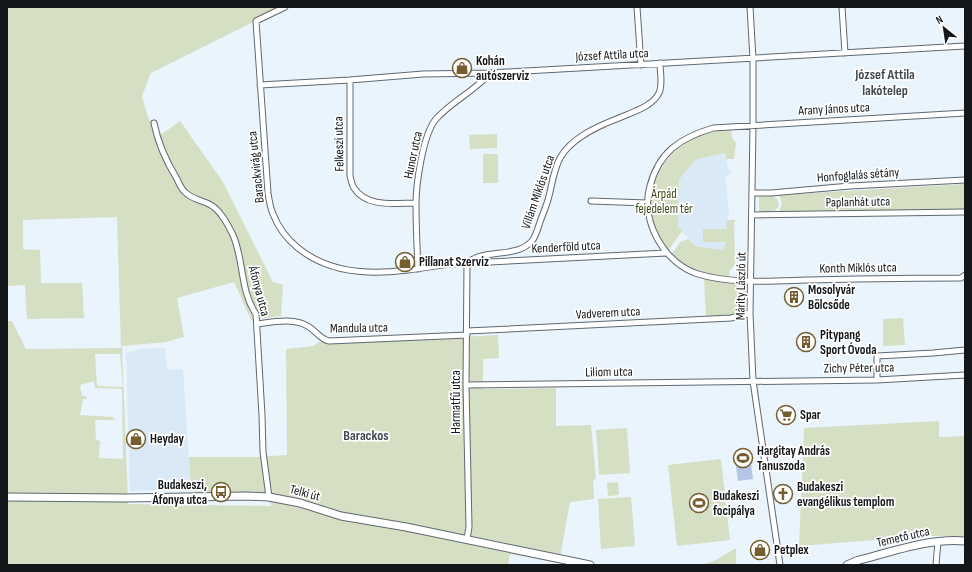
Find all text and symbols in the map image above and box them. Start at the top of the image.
north arrow [924,8,964,48]
text: N [933,13,945,27]
street label: József Attila utca [574,45,649,65]
place label: Kohán autószerviz [476,53,529,84]
shop icon: Kohán autószerviz [451,57,473,79]
district label: József Attila lakótelep [854,66,915,99]
street label: Arany János utca [797,99,870,119]
street label: Felkeszi utca [331,116,347,172]
street label: Barackvirág utca [244,130,268,204]
street label: Hunor utca [400,130,426,180]
street label: Villám Miklós utca [518,153,558,231]
street label: Honfoglalás sétány [816,164,900,186]
park label: Árpád fejedelem tér [635,186,693,217]
street label: Paplanhát utca [826,193,890,211]
street label: Kenderföld utca [531,237,601,257]
shop icon: Pillanat Szerviz [394,251,416,273]
street label: Márity László út [732,252,750,320]
place label: Pillanat Szerviz [419,254,489,270]
street label: Konth Miklós utca [819,259,897,277]
street label: Áfonya utca [244,263,273,318]
place label: Mosolyvár Bölcsőde [808,282,855,313]
building icon: Mosolyvár Bölcsőde [783,286,805,308]
street label: Vadverem utca [575,303,641,323]
street label: Mandula utca [330,319,388,337]
place label: Pitypang Sport Óvoda [820,327,876,358]
building icon: Pitypang Sport Óvoda [795,331,817,353]
street label: Zichy Péter utca [824,359,894,377]
street label: Liliom utca [585,364,633,380]
street label: Harmatfű utca [448,370,464,434]
supermarket icon: Spar [775,404,797,426]
place label: Spar [800,407,821,423]
district label: Barackos [343,427,389,444]
shop icon: Heyday [125,428,147,450]
place label: Heyday [150,431,185,447]
place label: Hargitay András Tanuszoda [757,443,830,474]
sports icon: Hargitay András Tanuszoda [732,447,754,469]
place label: Budakeszi, Áfonya utca [151,477,207,508]
place label: Budakeszi evangélikus templom [797,479,895,510]
bus stop icon: Budakeszi, Áfonya utca [210,481,232,503]
street label: Telki út [288,481,322,505]
church icon: Budakeszi evangélikus templom [772,483,794,505]
place label: Budakeszi focipálya [713,488,759,519]
sports icon: Budakeszi focipálya [688,492,710,514]
street label: Temető utca [875,523,931,551]
shop icon: Petplex [749,539,771,561]
place label: Petplex [774,542,809,558]

